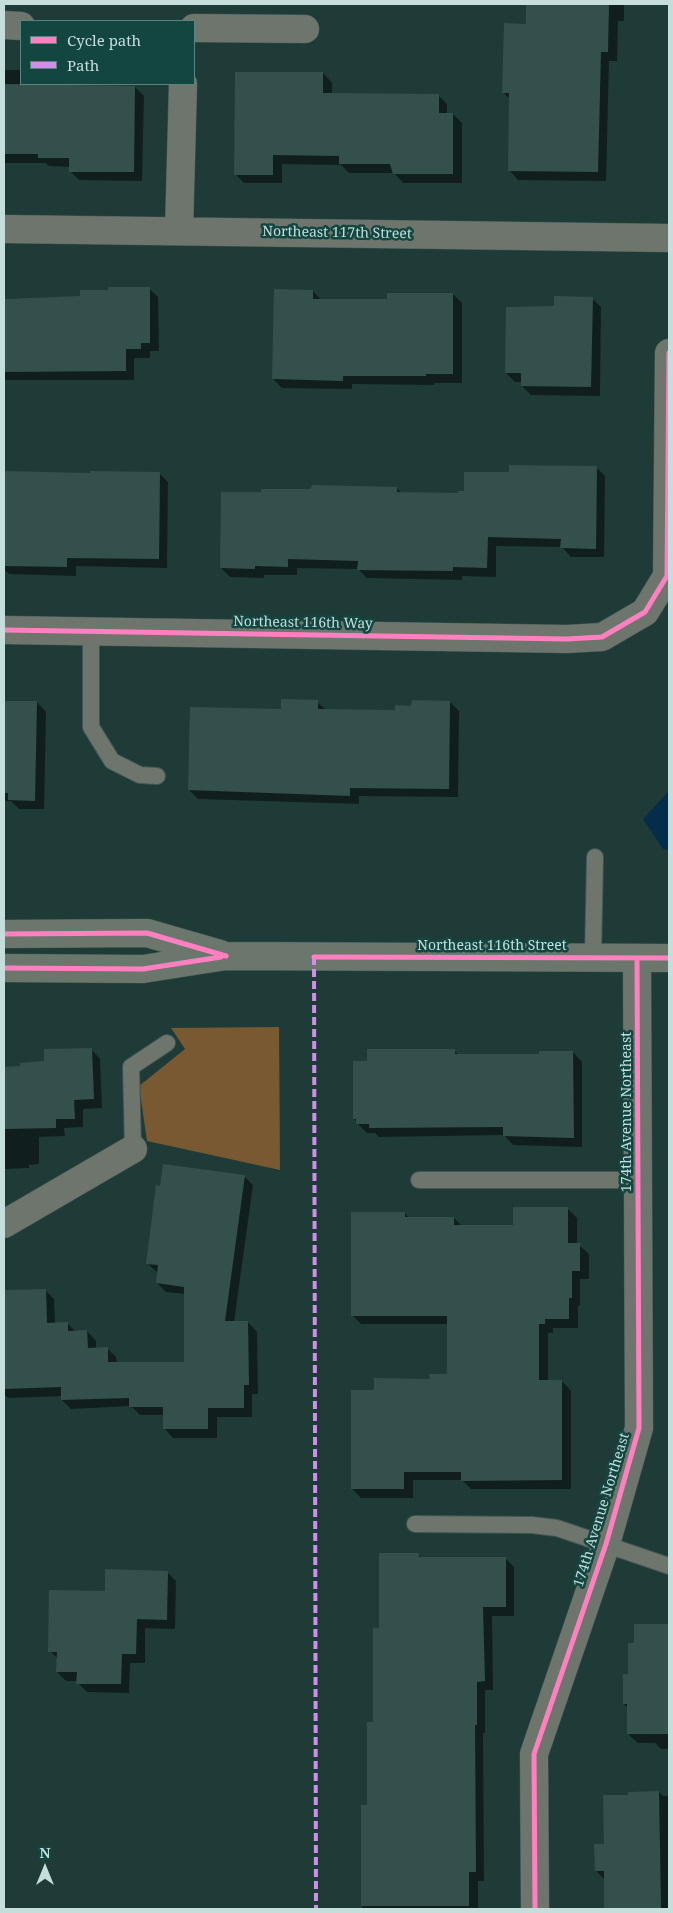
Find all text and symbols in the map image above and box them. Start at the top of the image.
legend [20,20,195,85]
text: Cycle path [67,30,141,50]
text: Path [67,55,99,75]
street label: Northeast 117th Street [262,223,412,243]
street label: Northeast 116th Way [233,613,373,633]
street label: Northeast 116th Street [417,938,567,954]
street label: 174th Avenue Northeast [619,1032,635,1192]
street label: 174th Avenue Northeast [571,1431,633,1589]
north arrow [20,1843,70,1893]
text: N [39,1843,51,1862]

